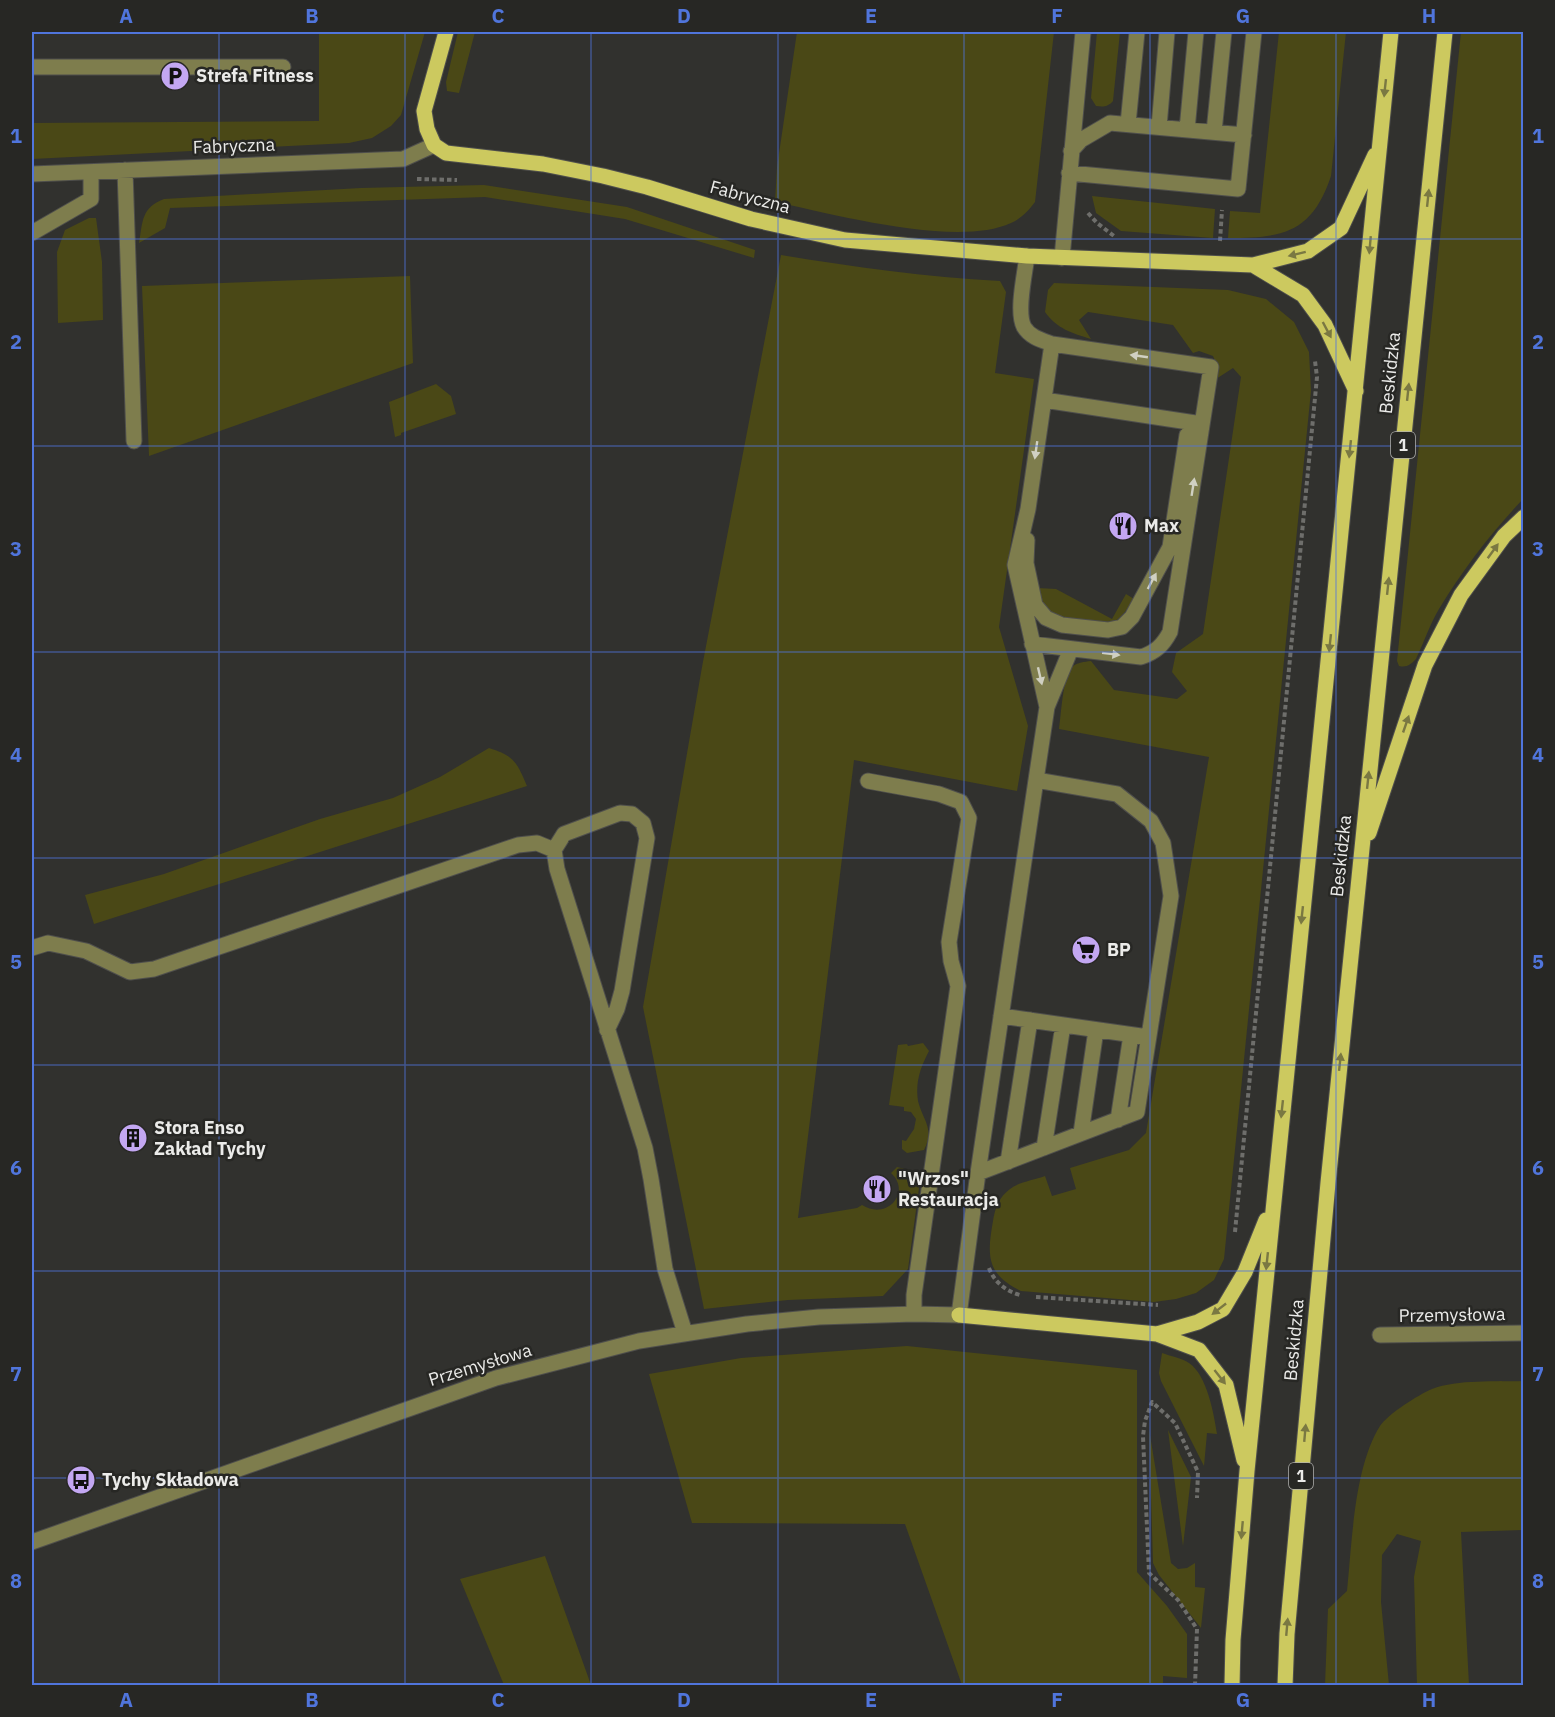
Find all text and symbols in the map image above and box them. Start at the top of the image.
text: A [119,2,133,29]
text: B [305,2,319,29]
text: C [491,2,505,29]
text: D [677,2,691,29]
text: E [865,2,877,29]
text: F [1051,2,1063,29]
text: G [1236,2,1250,29]
text: H [1422,2,1436,29]
parking icon: Strefa Fitness [159,60,191,92]
place label: Strefa Fitness [196,64,314,87]
one-way arrow [1380,79,1390,98]
text: 1 [10,122,22,149]
text: 1 [1532,122,1544,149]
street label: Fabryczna [192,133,276,158]
street label: Fabryczna [707,175,793,218]
one-way arrow [1423,188,1433,207]
one-way arrow [1365,236,1375,255]
one-way arrow [1288,249,1306,259]
one-way arrow [1322,322,1332,339]
text: 2 [10,328,22,355]
text: 2 [1532,328,1544,355]
street label: Beskidzka [1374,330,1405,415]
one-way arrow [1129,352,1148,361]
one-way arrow [1403,382,1413,401]
road number: 1 [1391,432,1415,458]
one-way arrow [1345,439,1355,458]
one-way arrow [1032,441,1041,460]
one-way arrow [1188,478,1197,497]
restaurant icon: Max [1107,510,1139,542]
place label: Max [1144,514,1179,537]
text: 3 [10,535,22,562]
text: 3 [1532,535,1544,562]
one-way arrow [1487,544,1499,559]
one-way arrow [1147,572,1157,589]
one-way arrow [1383,576,1393,595]
one-way arrow [1325,633,1335,652]
one-way arrow [1102,649,1121,658]
one-way arrow [1035,666,1045,685]
one-way arrow [1401,715,1411,733]
text: 4 [10,741,22,768]
text: 4 [1532,741,1544,768]
one-way arrow [1363,770,1373,789]
street label: Beskidzka [1325,813,1356,898]
one-way arrow [1297,906,1307,925]
supermarket icon: BP [1070,934,1102,966]
place label: BP [1107,938,1131,961]
text: 5 [10,948,22,975]
text: 5 [1532,948,1544,975]
one-way arrow [1335,1053,1345,1072]
one-way arrow [1277,1100,1287,1119]
place label: Stora Enso Zakład Tychy [154,1116,266,1160]
building icon: Stora Enso Zakład Tychy [117,1122,149,1154]
text: 6 [10,1154,22,1181]
text: 6 [1532,1154,1544,1181]
place label: "Wrzos" Restauracja [898,1167,999,1211]
restaurant icon: "Wrzos" Restauracja [861,1173,893,1205]
one-way arrow [1262,1251,1272,1270]
street label: Beskidzka [1278,1298,1309,1382]
street label: Przemysłowa [1398,1302,1506,1327]
one-way arrow [1211,1303,1227,1316]
street label: Przemysłowa [425,1338,535,1391]
text: 7 [10,1360,22,1387]
text: 7 [1532,1360,1544,1387]
one-way arrow [1213,1369,1226,1385]
one-way arrow [1300,1423,1310,1442]
road number: 1 [1289,1463,1313,1489]
bus stop icon: Tychy Składowa [65,1464,97,1496]
place label: Tychy Składowa [102,1468,239,1491]
one-way arrow [1237,1520,1247,1539]
text: 8 [10,1567,22,1594]
text: 8 [1532,1567,1544,1594]
one-way arrow [1282,1618,1292,1637]
text: A [119,1686,133,1713]
text: B [305,1686,319,1713]
text: C [491,1686,505,1713]
text: D [677,1686,691,1713]
text: E [865,1686,877,1713]
text: F [1051,1686,1063,1713]
text: G [1236,1686,1250,1713]
text: H [1422,1686,1436,1713]

